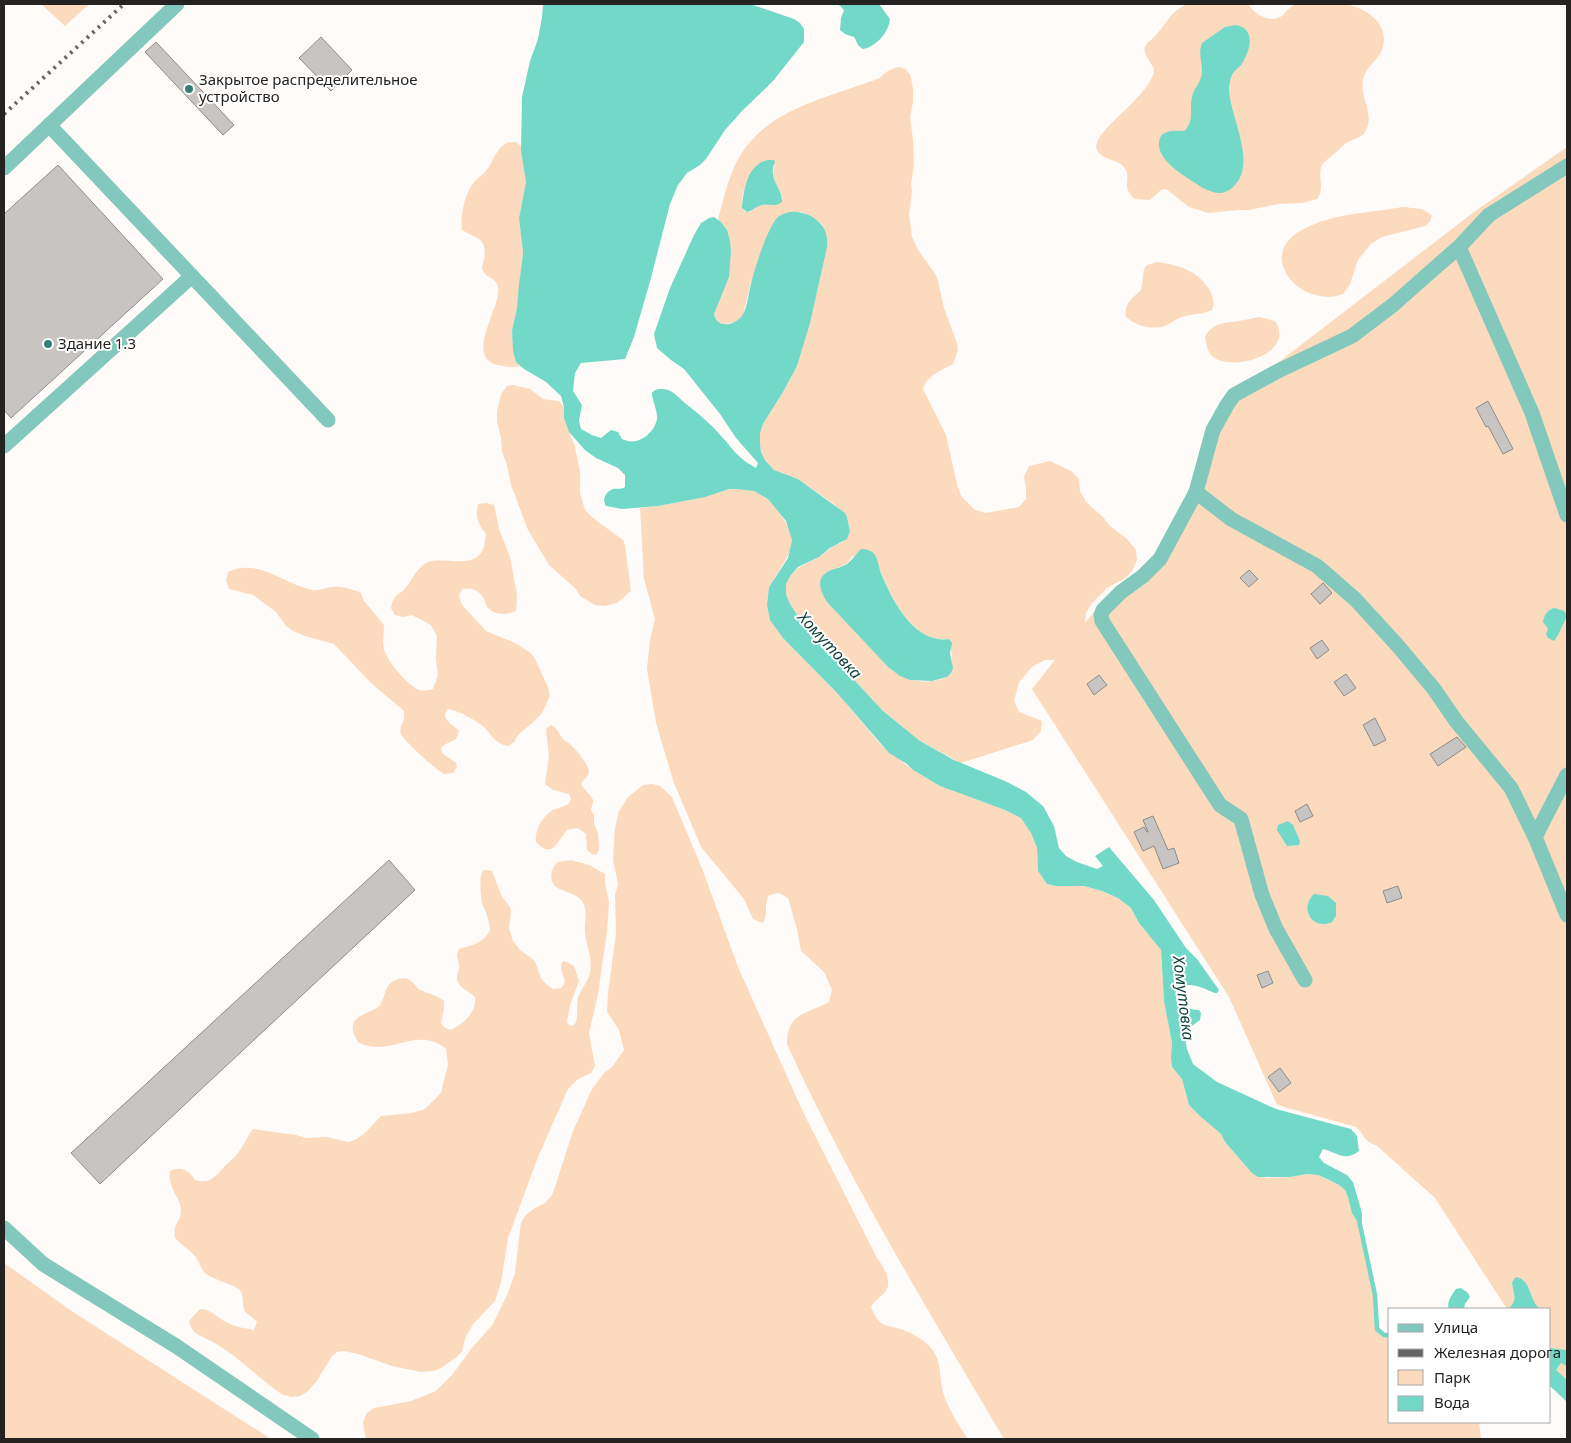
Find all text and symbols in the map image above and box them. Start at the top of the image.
place label: Закрытое распределительное устройство [199,69,418,106]
marker: Закрытое распределительное устройство [183,83,195,95]
place label: Здание 1.3 [58,333,136,353]
marker: Здание 1.3 [42,338,54,350]
water label: Хомутовка [792,606,867,684]
water label: Хомутовка [1168,953,1200,1042]
legend [1388,1308,1551,1423]
text: Улица [1434,1317,1478,1337]
text: Железная дорога [1434,1342,1561,1362]
text: Парк [1434,1367,1470,1387]
text: Вода [1434,1392,1470,1412]

